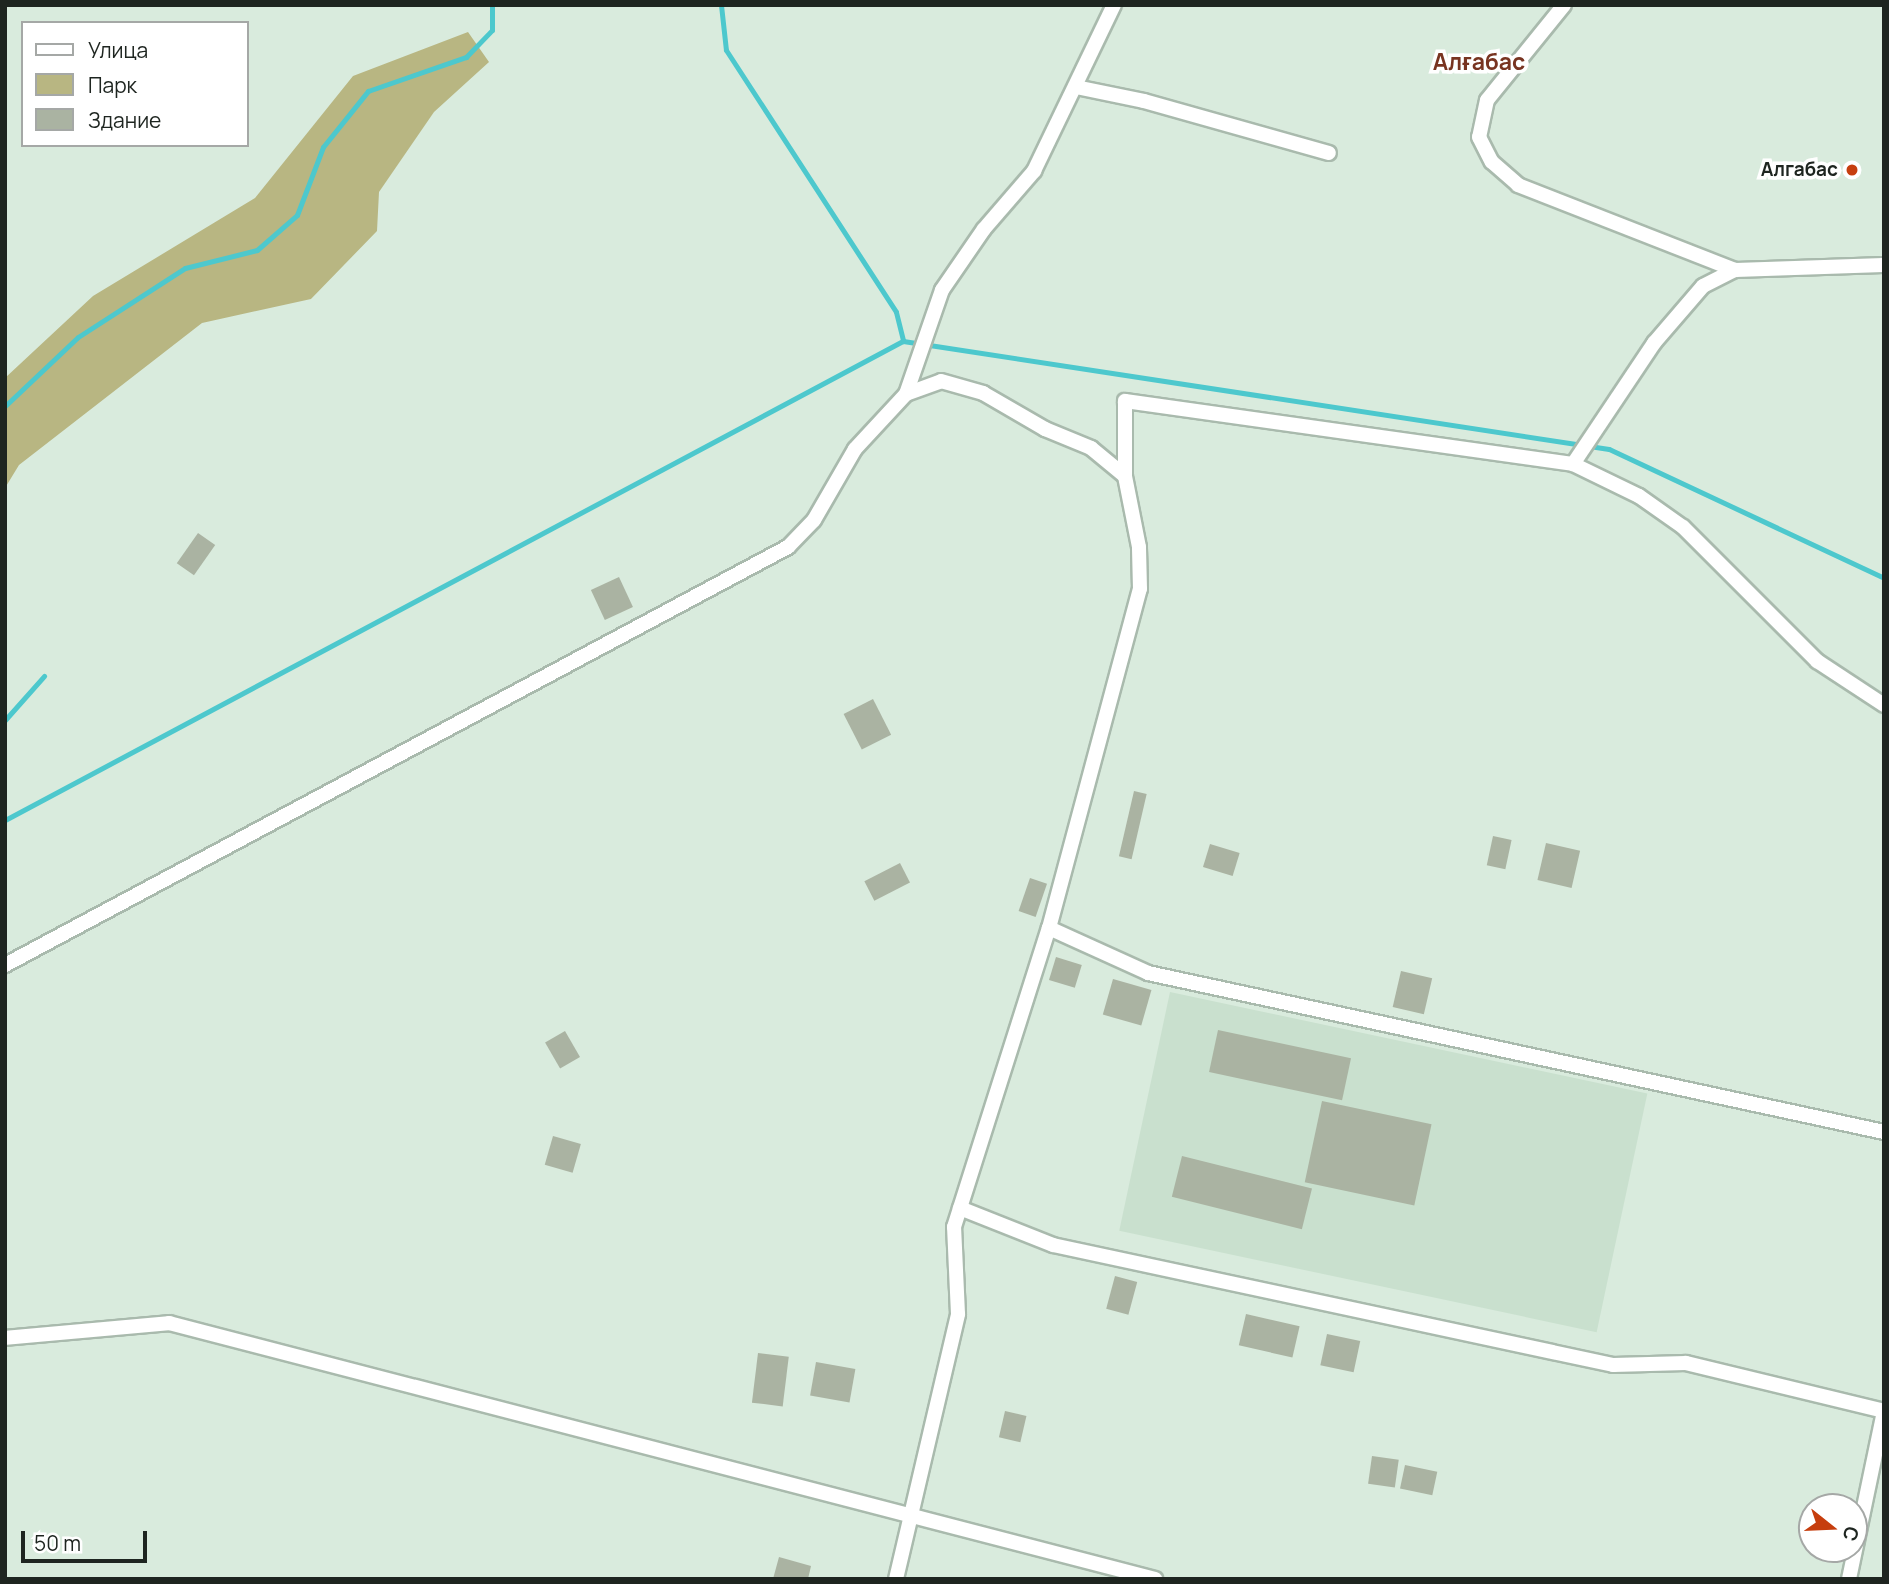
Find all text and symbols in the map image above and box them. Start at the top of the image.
legend [21,21,248,147]
text: Улица [88,36,148,64]
district label: Алғабас [1433,47,1525,75]
text: Парк [88,71,137,99]
text: Здание [88,106,161,134]
place label: Алгабас [1761,159,1838,181]
marker: Алгабас [1844,162,1860,178]
north arrow [1798,1493,1868,1563]
scale bar [24,1518,150,1562]
text: С [1837,1523,1866,1545]
text: 50 m [34,1529,81,1557]

